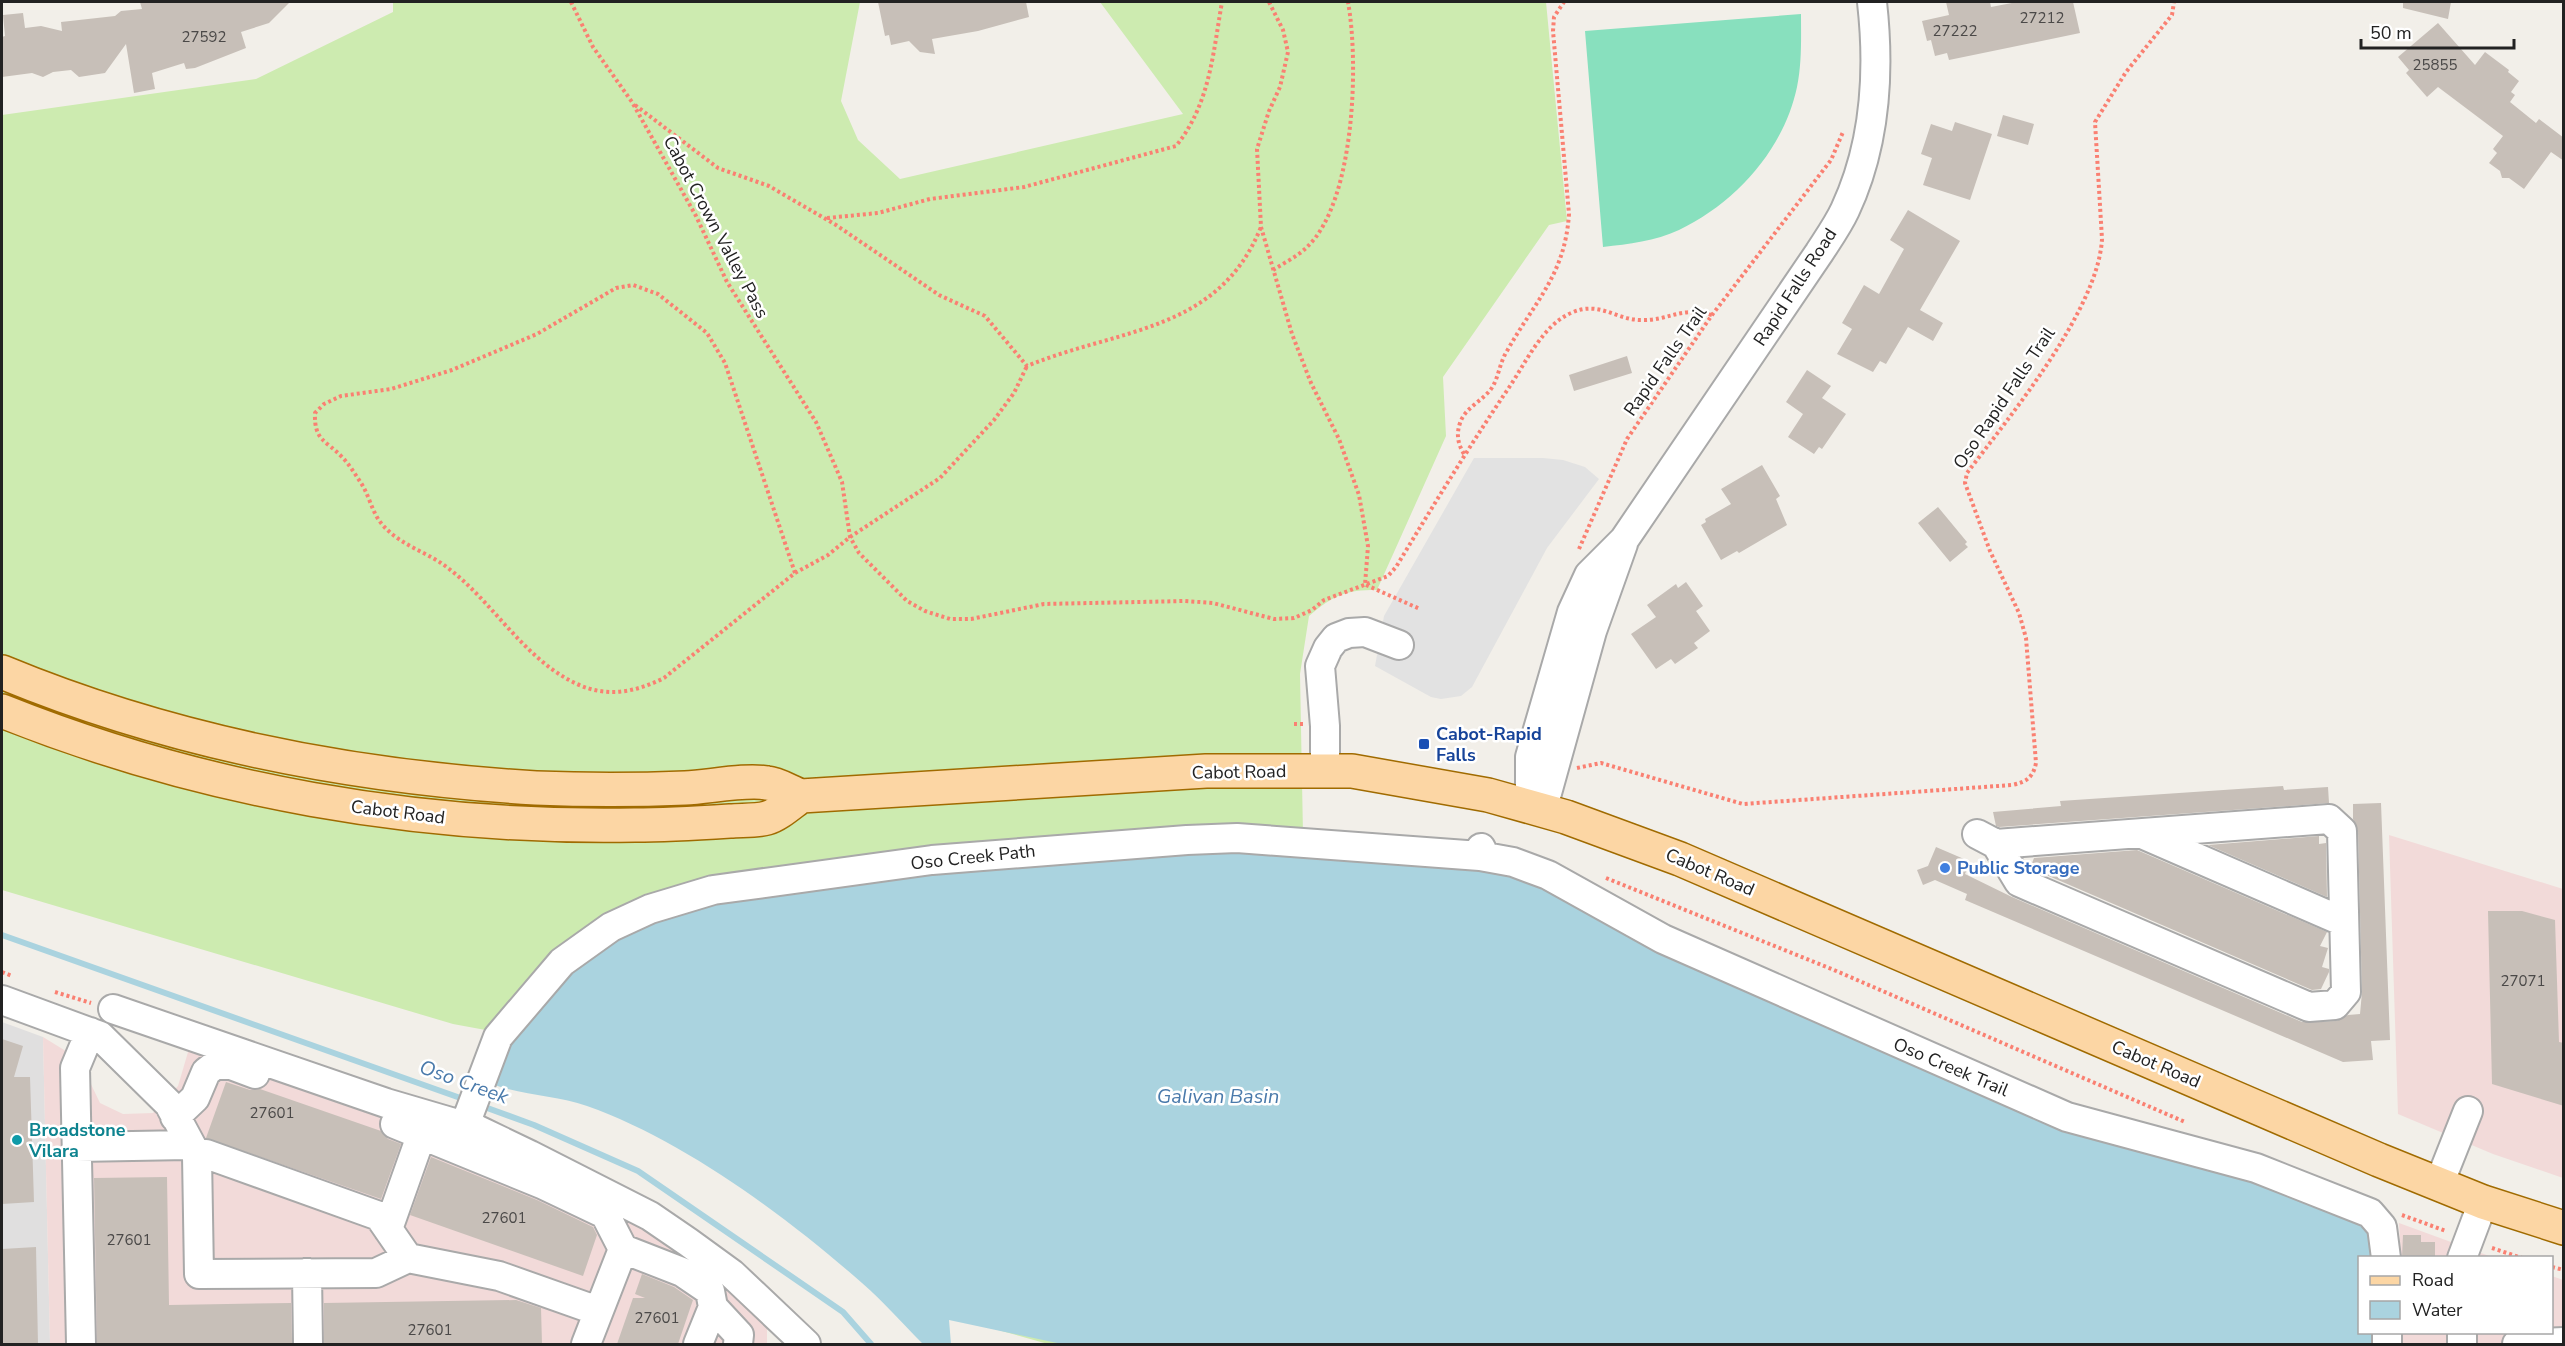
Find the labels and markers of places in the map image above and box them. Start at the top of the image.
place label: Cabot-Rapid Falls [1436,722,1542,767]
marker: Cabot-Rapid Falls [1417,737,1431,751]
place label: Public Storage [1957,856,2080,880]
marker: Public Storage [1938,861,1952,875]
place label: Broadstone Vilara [28,1118,126,1163]
marker: Broadstone Vilara [10,1133,24,1147]

